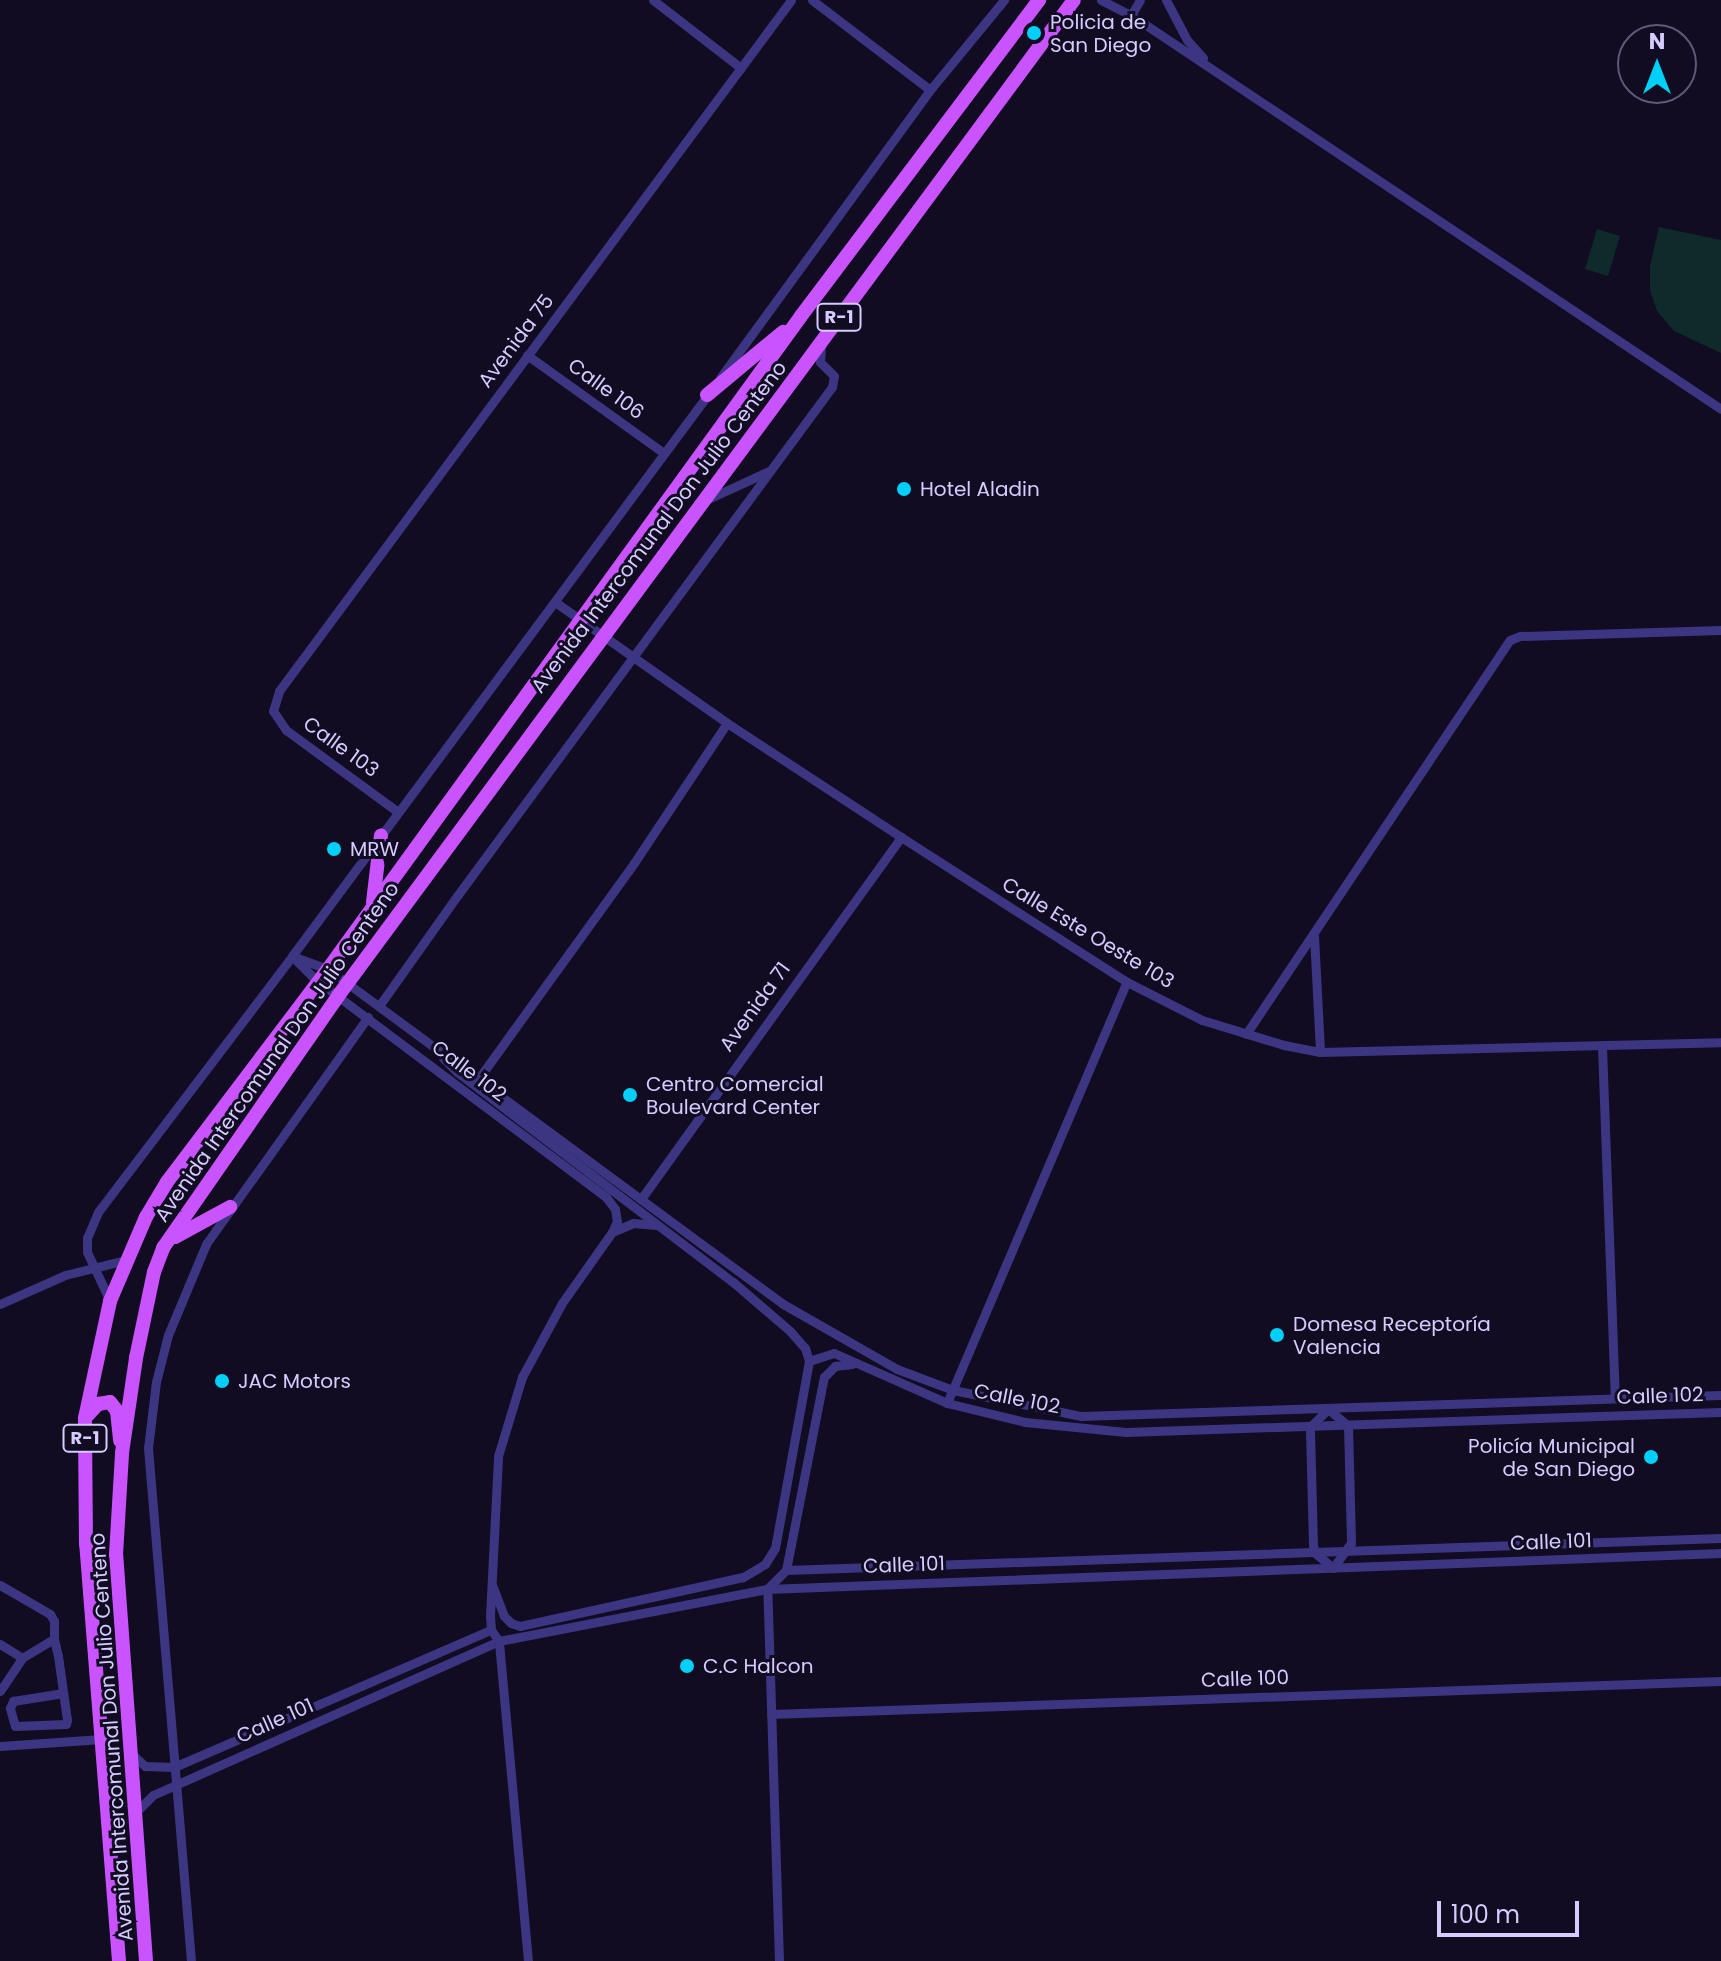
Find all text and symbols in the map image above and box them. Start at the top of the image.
place label: Policia de San Diego [1050,10,1151,57]
marker: Policia de San Diego [1025,24,1043,42]
north arrow [1617,24,1697,104]
text: N [1649,26,1665,57]
street label: Avenida 75 [473,290,559,392]
road number: R-1 [815,303,863,331]
street label: Calle 106 [563,353,649,425]
street label: Avenida Intercomunal Don Julio Centeno [526,356,792,698]
place label: Hotel Aladin [920,477,1040,501]
marker: Hotel Aladin [895,480,913,498]
street label: Calle 103 [299,712,383,782]
place label: MRW [350,837,399,861]
marker: MRW [325,840,343,858]
street label: Calle Este Oeste 103 [998,872,1178,994]
street label: Avenida Intercomunal Don Julio Centeno [150,877,404,1227]
street label: Avenida 71 [715,958,795,1056]
street label: Calle 102 [427,1035,511,1107]
place label: Centro Comercial Boulevard Center [646,1072,824,1119]
marker: Centro Comercial Boulevard Center [621,1086,639,1104]
place label: Domesa Receptoría Valencia [1293,1312,1491,1359]
marker: Domesa Receptoría Valencia [1268,1326,1286,1344]
place label: JAC Motors [238,1369,351,1393]
marker: JAC Motors [213,1372,231,1390]
street label: Calle 102 [972,1379,1062,1419]
street label: Calle 102 [1616,1382,1704,1410]
road number: R-1 [61,1424,109,1452]
place label: Policía Municipal de San Diego [1468,1434,1635,1481]
marker: Policía Municipal de San Diego [1642,1448,1660,1466]
street label: Calle 101 [1510,1529,1592,1555]
street label: Avenida Intercomunal Don Julio Centeno [86,1532,138,1942]
street label: Calle 101 [863,1552,945,1578]
place label: C.C Halcon [703,1654,813,1678]
marker: C.C Halcon [678,1657,696,1675]
street label: Calle 100 [1201,1665,1289,1693]
street label: Calle 101 [233,1693,317,1749]
scale bar [1441,1885,1583,1935]
text: 100 m [1451,1898,1520,1931]

